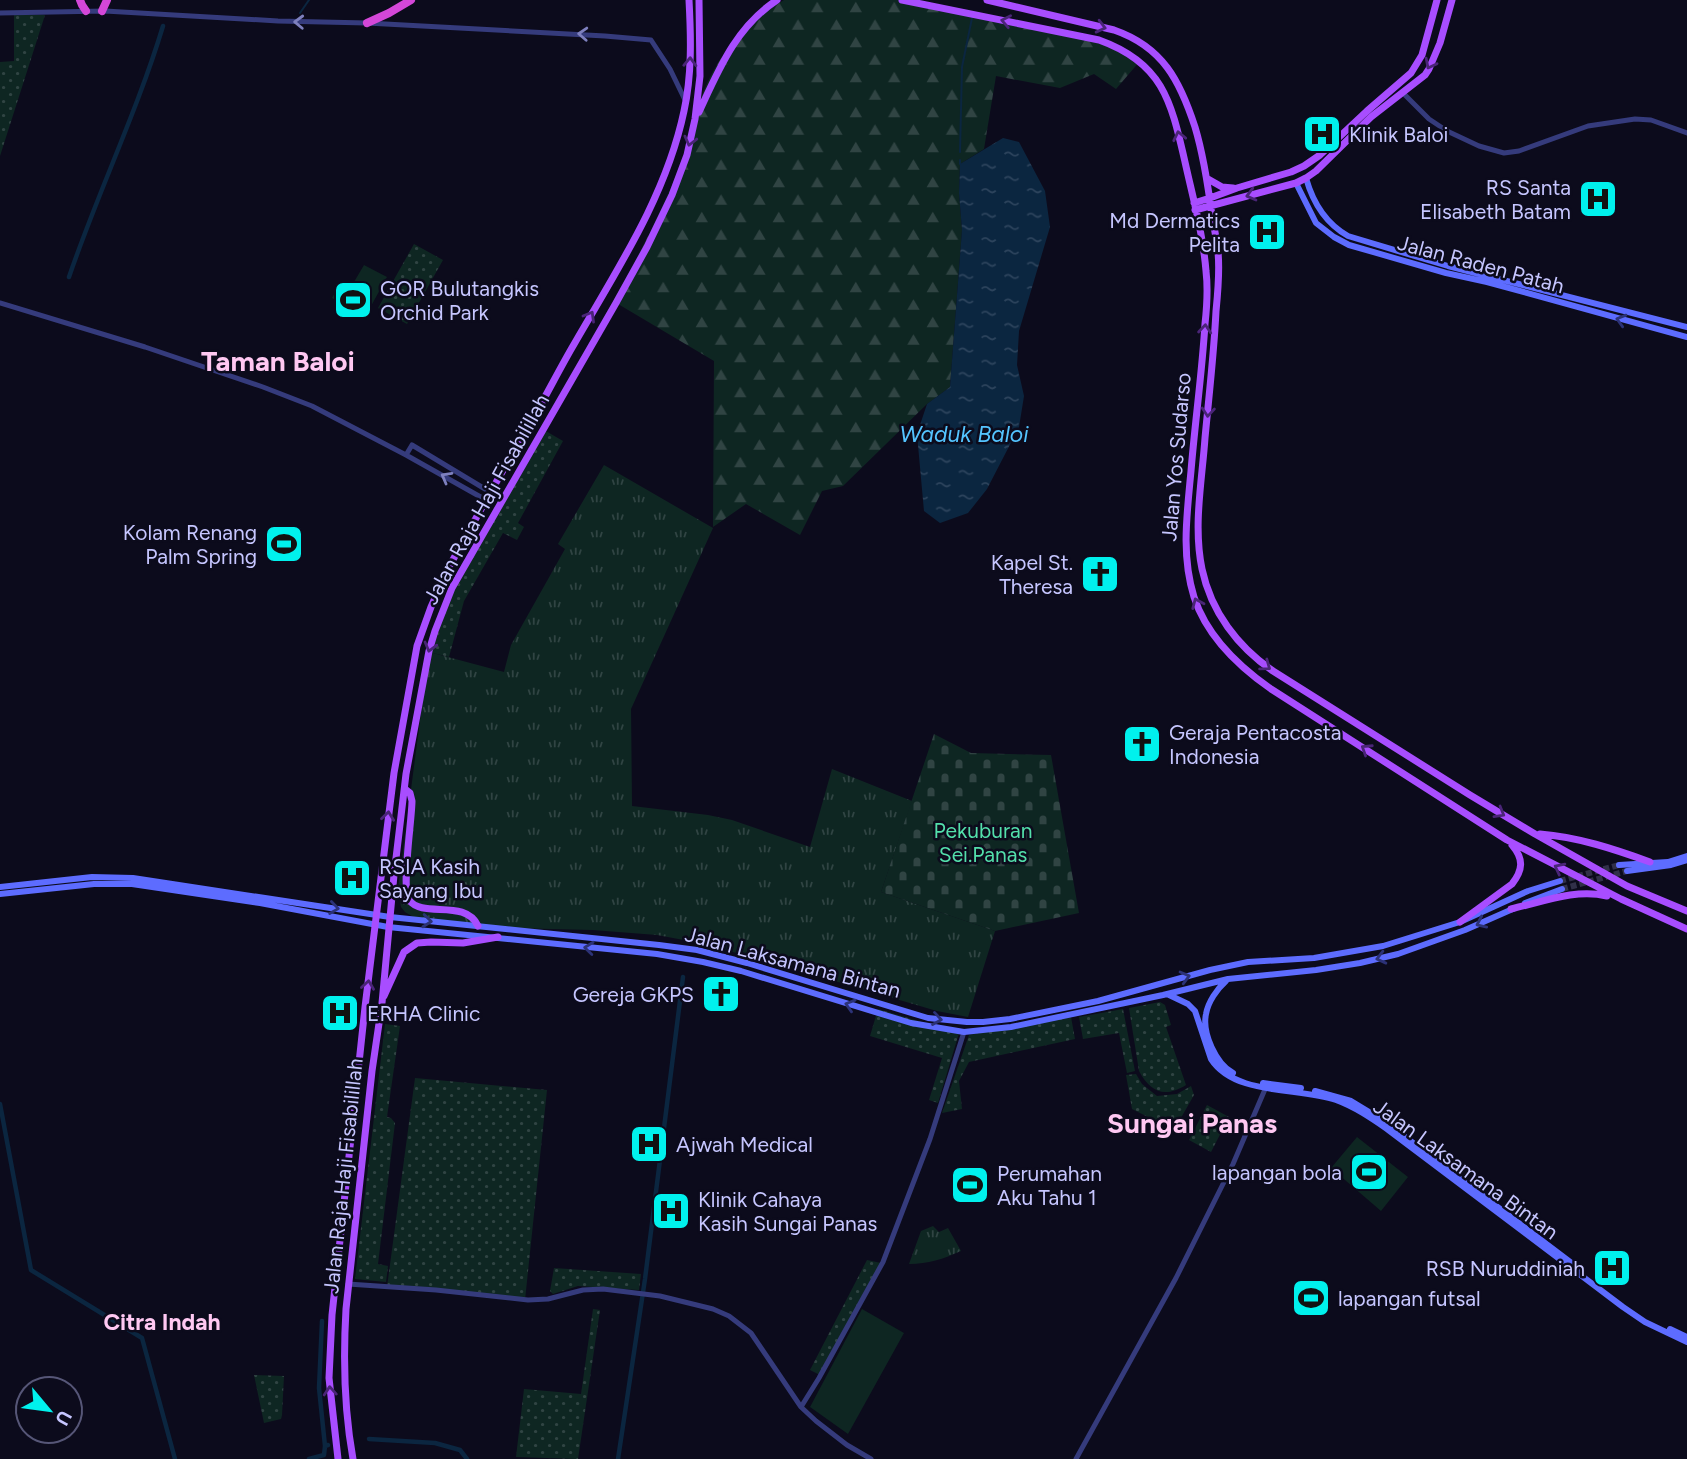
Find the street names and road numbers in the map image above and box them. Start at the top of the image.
street label: Jalan Raden Patah [1395,230,1567,298]
street label: Jalan Yos Sudarso [1156,372,1196,542]
street label: Jalan Raja Haji Fisabilillah [418,390,554,608]
street label: Jalan Laksamana Bintan [683,921,903,1003]
street label: Jalan Raja Haji Fisabilillah [318,1057,368,1295]
street label: Jalan Laksamana Bintan [1369,1094,1563,1244]

